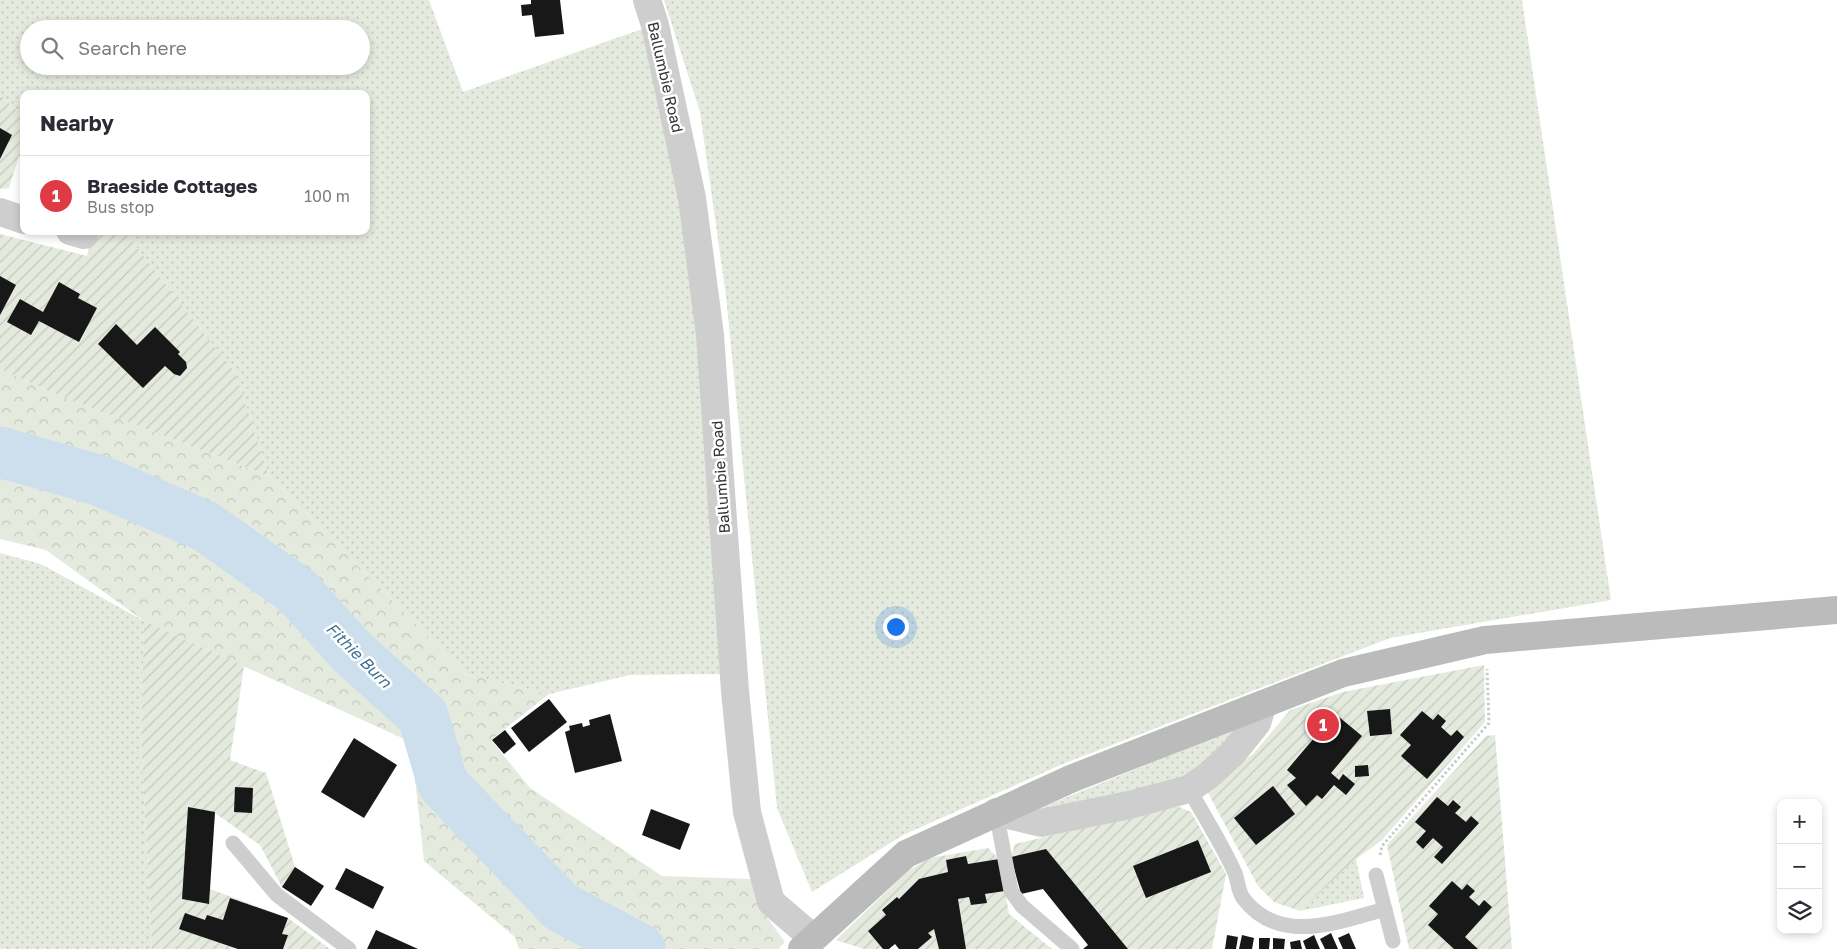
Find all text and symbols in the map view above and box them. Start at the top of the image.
search box [20,20,370,75]
street label: Ballumbie Road [645,20,687,134]
icon: search [38,34,66,62]
text: Search here [78,36,187,59]
text: Nearby [40,110,114,136]
text: Braeside Cottages [87,174,258,197]
text: 1 [52,186,60,206]
text: 100 m [304,186,350,206]
text: Bus stop [87,197,154,217]
street label: Ballumbie Road [707,420,733,534]
your location [883,614,909,640]
water label: Fithie Burn [322,618,397,693]
pin: 1 [1307,706,1339,744]
map controls [1777,799,1822,934]
button: + [1777,799,1822,844]
button: − [1777,844,1822,889]
button: layers [1777,889,1822,934]

